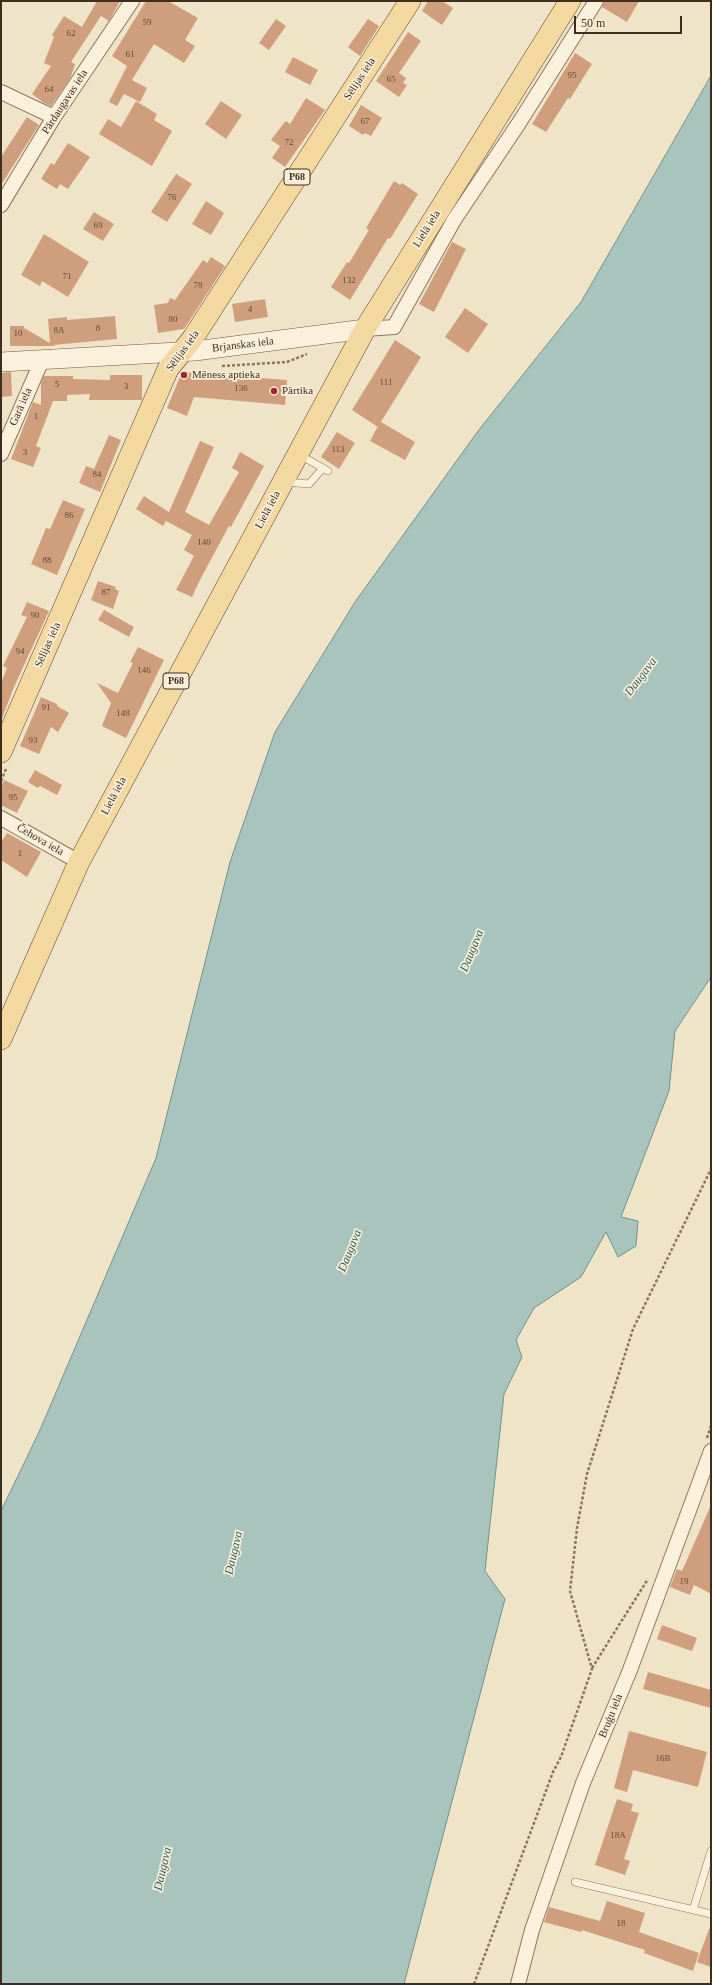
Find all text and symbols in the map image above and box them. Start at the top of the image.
scale bar [576,8,684,34]
text: 50 m [581,16,605,30]
house number: 59 [142,18,152,28]
house number: 62 [66,29,76,39]
house number: 61 [126,50,134,60]
street label: Sēlijas iela [341,55,379,103]
street label: Pārdaugavas iela [39,67,91,137]
house number: 95 [568,71,576,81]
house number: 65 [386,75,396,85]
house number: 64 [44,85,54,95]
house number: 67 [360,117,370,127]
house number: 72 [284,138,294,148]
road number: P68 [284,169,310,185]
house number: 76 [168,193,176,203]
street label: Lielā iela [410,208,444,250]
house number: 69 [94,221,102,231]
house number: 71 [62,272,72,282]
house number: 132 [342,276,356,286]
house number: 78 [194,281,202,291]
house number: 4 [248,305,252,315]
house number: 80 [168,315,178,325]
house number: 8 [96,324,100,334]
house number: 8A [54,326,64,336]
street label: Sēlijas iela [164,328,202,374]
house number: 10 [14,329,22,339]
street label: Brjanskas iela [211,335,275,355]
place label: Mēness aptieka [192,368,260,382]
marker: Mēness aptieka [179,370,189,380]
house number: 111 [380,378,392,388]
house number: 5 [55,380,59,390]
house number: 3 [124,382,128,392]
house number: 136 [234,384,248,394]
place label: Pārtika [282,384,313,398]
street label: Garā iela [7,386,35,428]
marker: Pārtika [269,386,279,396]
house number: 1 [34,412,38,422]
house number: 113 [331,445,345,455]
house number: 3 [23,448,27,458]
house number: 84 [92,470,102,480]
street label: Lielā iela [252,489,284,531]
house number: 86 [64,511,74,521]
house number: 140 [197,538,211,548]
house number: 88 [42,556,52,566]
house number: 87 [102,588,110,598]
house number: 90 [30,611,40,621]
street label: Sēlijas iela [32,620,64,670]
house number: 94 [16,647,24,657]
water label: Daugava [622,655,660,699]
house number: 146 [137,666,151,676]
road number: P68 [163,673,189,689]
house number: 91 [42,703,50,713]
house number: 148 [116,709,130,719]
house number: 93 [28,736,38,746]
street label: Lielā iela [98,775,130,817]
house number: 95 [8,793,18,803]
street label: Čehova iela [14,821,66,859]
house number: 1 [18,849,22,859]
water label: Daugava [457,928,487,974]
water label: Daugava [335,1228,365,1274]
water label: Daugava [222,1530,246,1576]
house number: 19 [680,1577,688,1587]
street label: Bruģu iela [596,1692,626,1740]
house number: 16B [655,1754,671,1764]
house number: 18A [610,1831,626,1841]
water label: Daugava [151,1846,175,1892]
house number: 18 [616,1919,626,1929]

